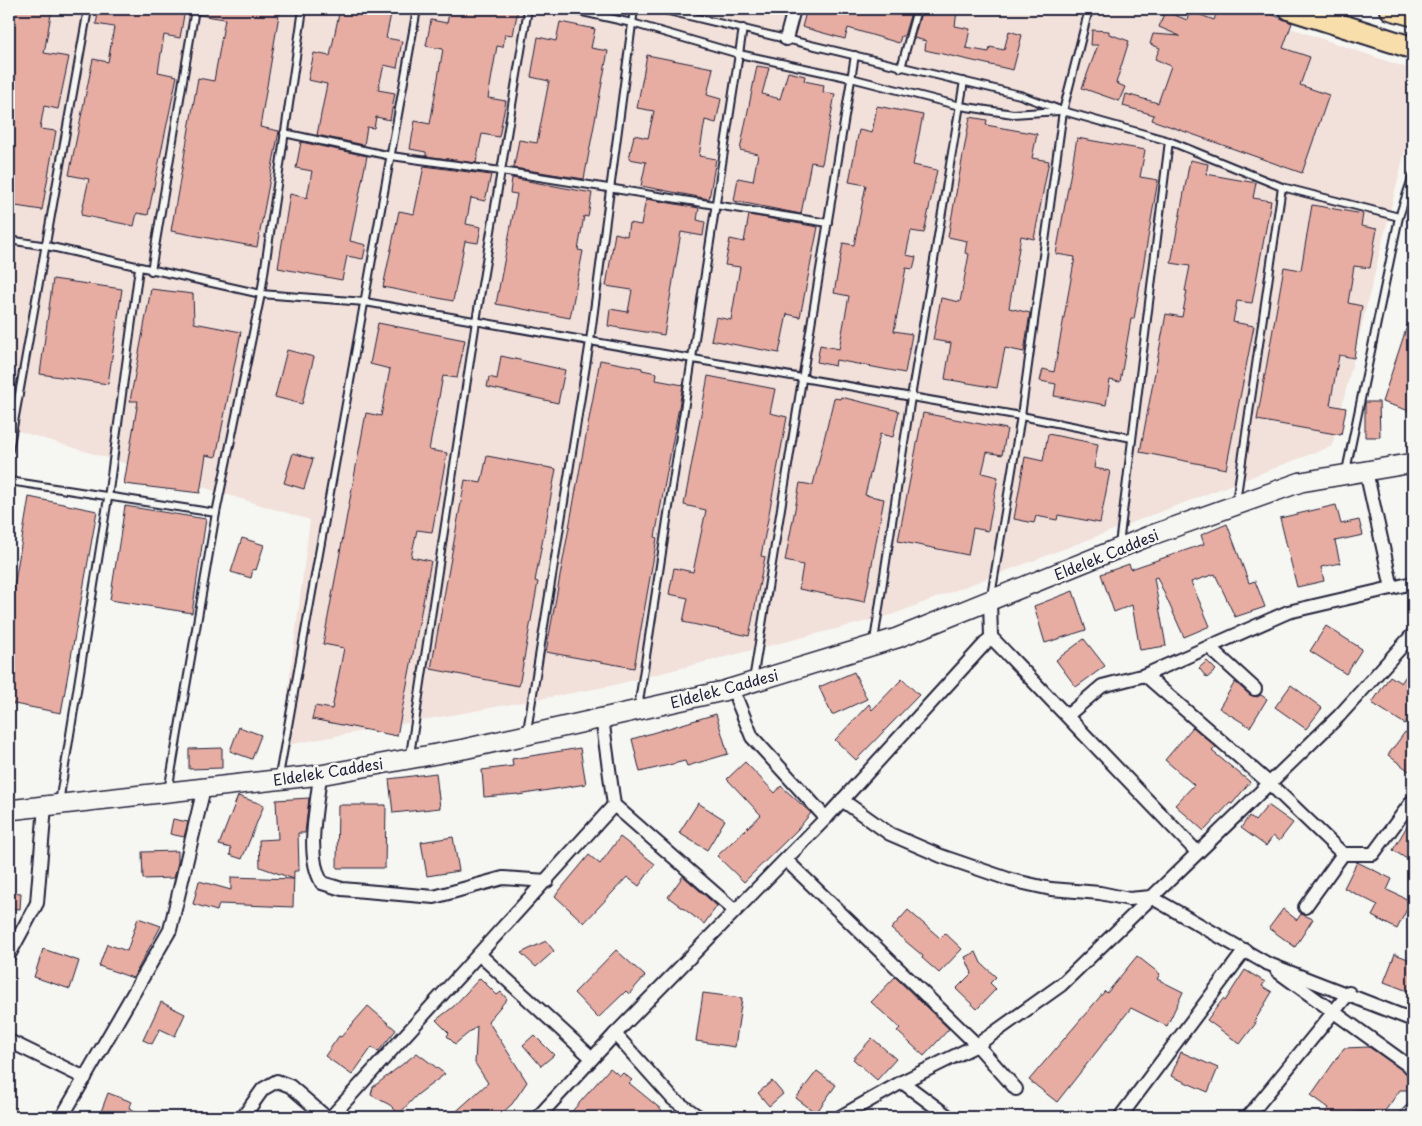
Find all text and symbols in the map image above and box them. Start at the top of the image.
street label: Eldelek Caddesi [1050,523,1162,585]
street label: Eldelek Caddesi [667,663,781,713]
street label: Eldelek Caddesi [271,751,385,791]

